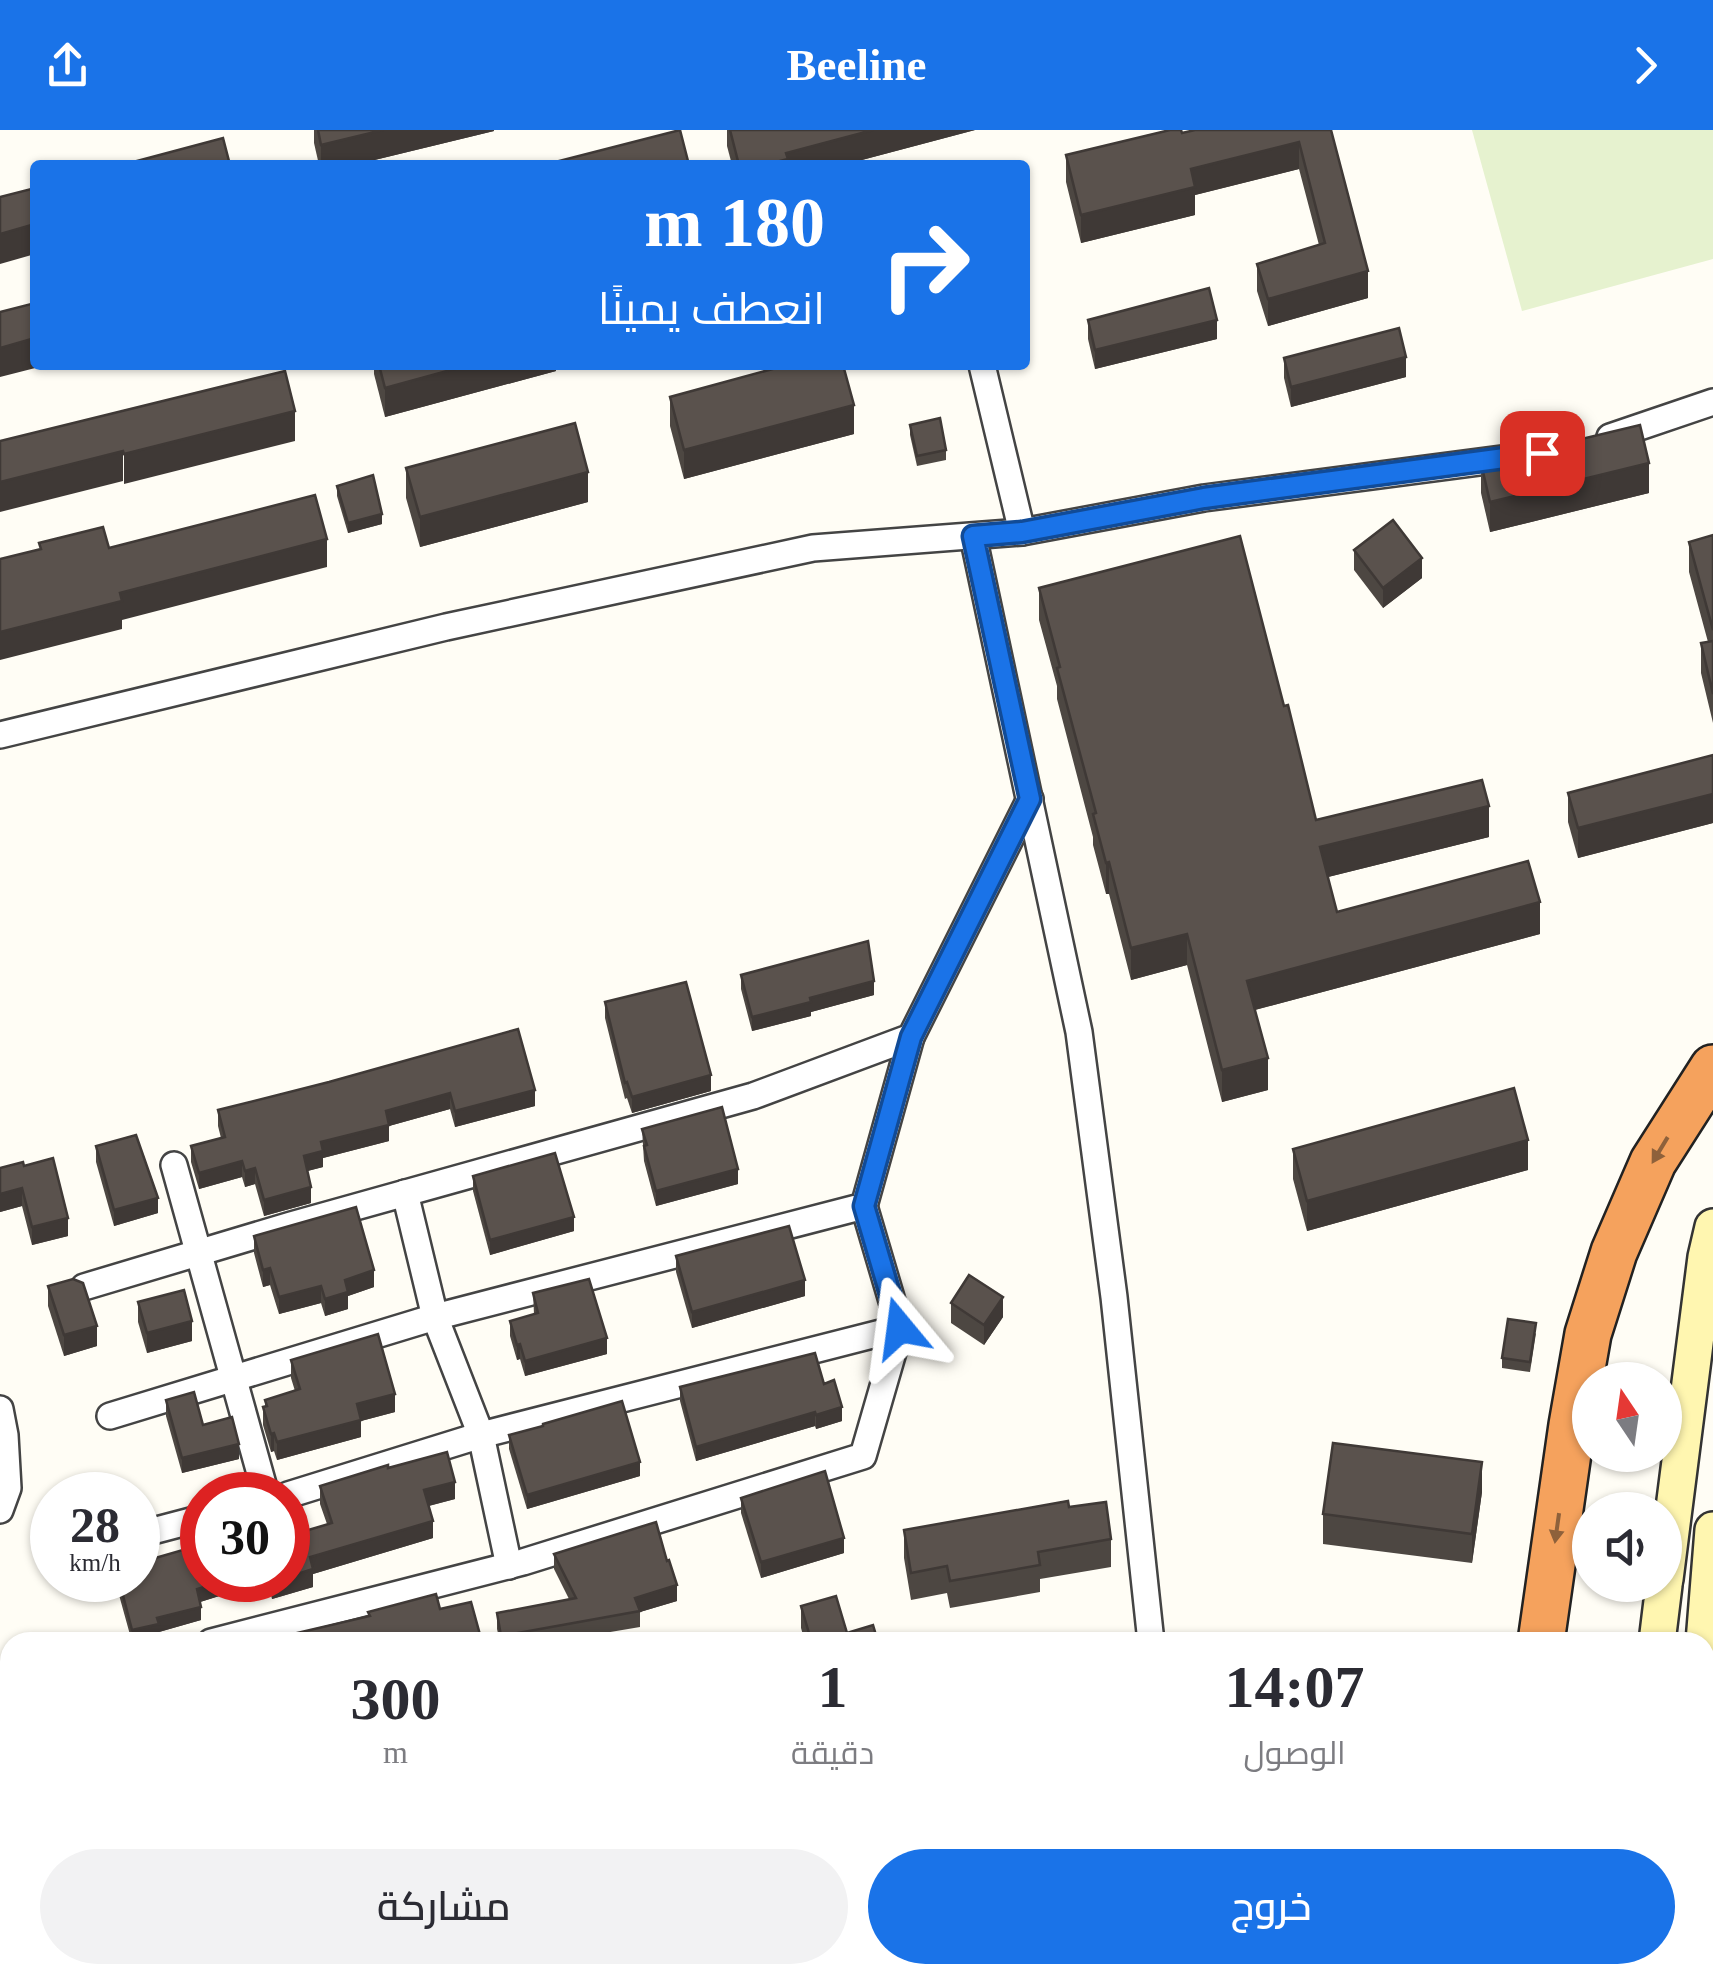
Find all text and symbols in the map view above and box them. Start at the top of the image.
icon: share [40,38,95,93]
icon: forward [1618,38,1673,93]
text: Beeline [787,40,926,90]
text: 180 m [644,184,825,261]
icon: right [860,200,990,330]
text: انعطف يمينًا [598,284,825,334]
pin [1500,411,1585,496]
icon: arrive [1515,426,1570,481]
one-way arrow [1652,1136,1669,1164]
position arrow [848,1276,952,1380]
north arrow [1572,1362,1682,1472]
map controls [1572,1362,1682,1602]
speed limit sign: 30 [180,1472,310,1602]
button: sound [1572,1492,1682,1602]
text: 28 [70,1497,120,1553]
one-way arrow [1549,1513,1565,1545]
text: km/h [69,1549,121,1576]
text: 1 [818,1654,848,1720]
text: 14:07 [1225,1654,1365,1720]
text: 300 [350,1666,440,1732]
text: m [383,1734,408,1770]
text: دقيقة [791,1735,874,1771]
text: الوصول [1244,1735,1346,1771]
button: مشاركة [40,1849,848,1964]
button: خروج [868,1849,1675,1964]

